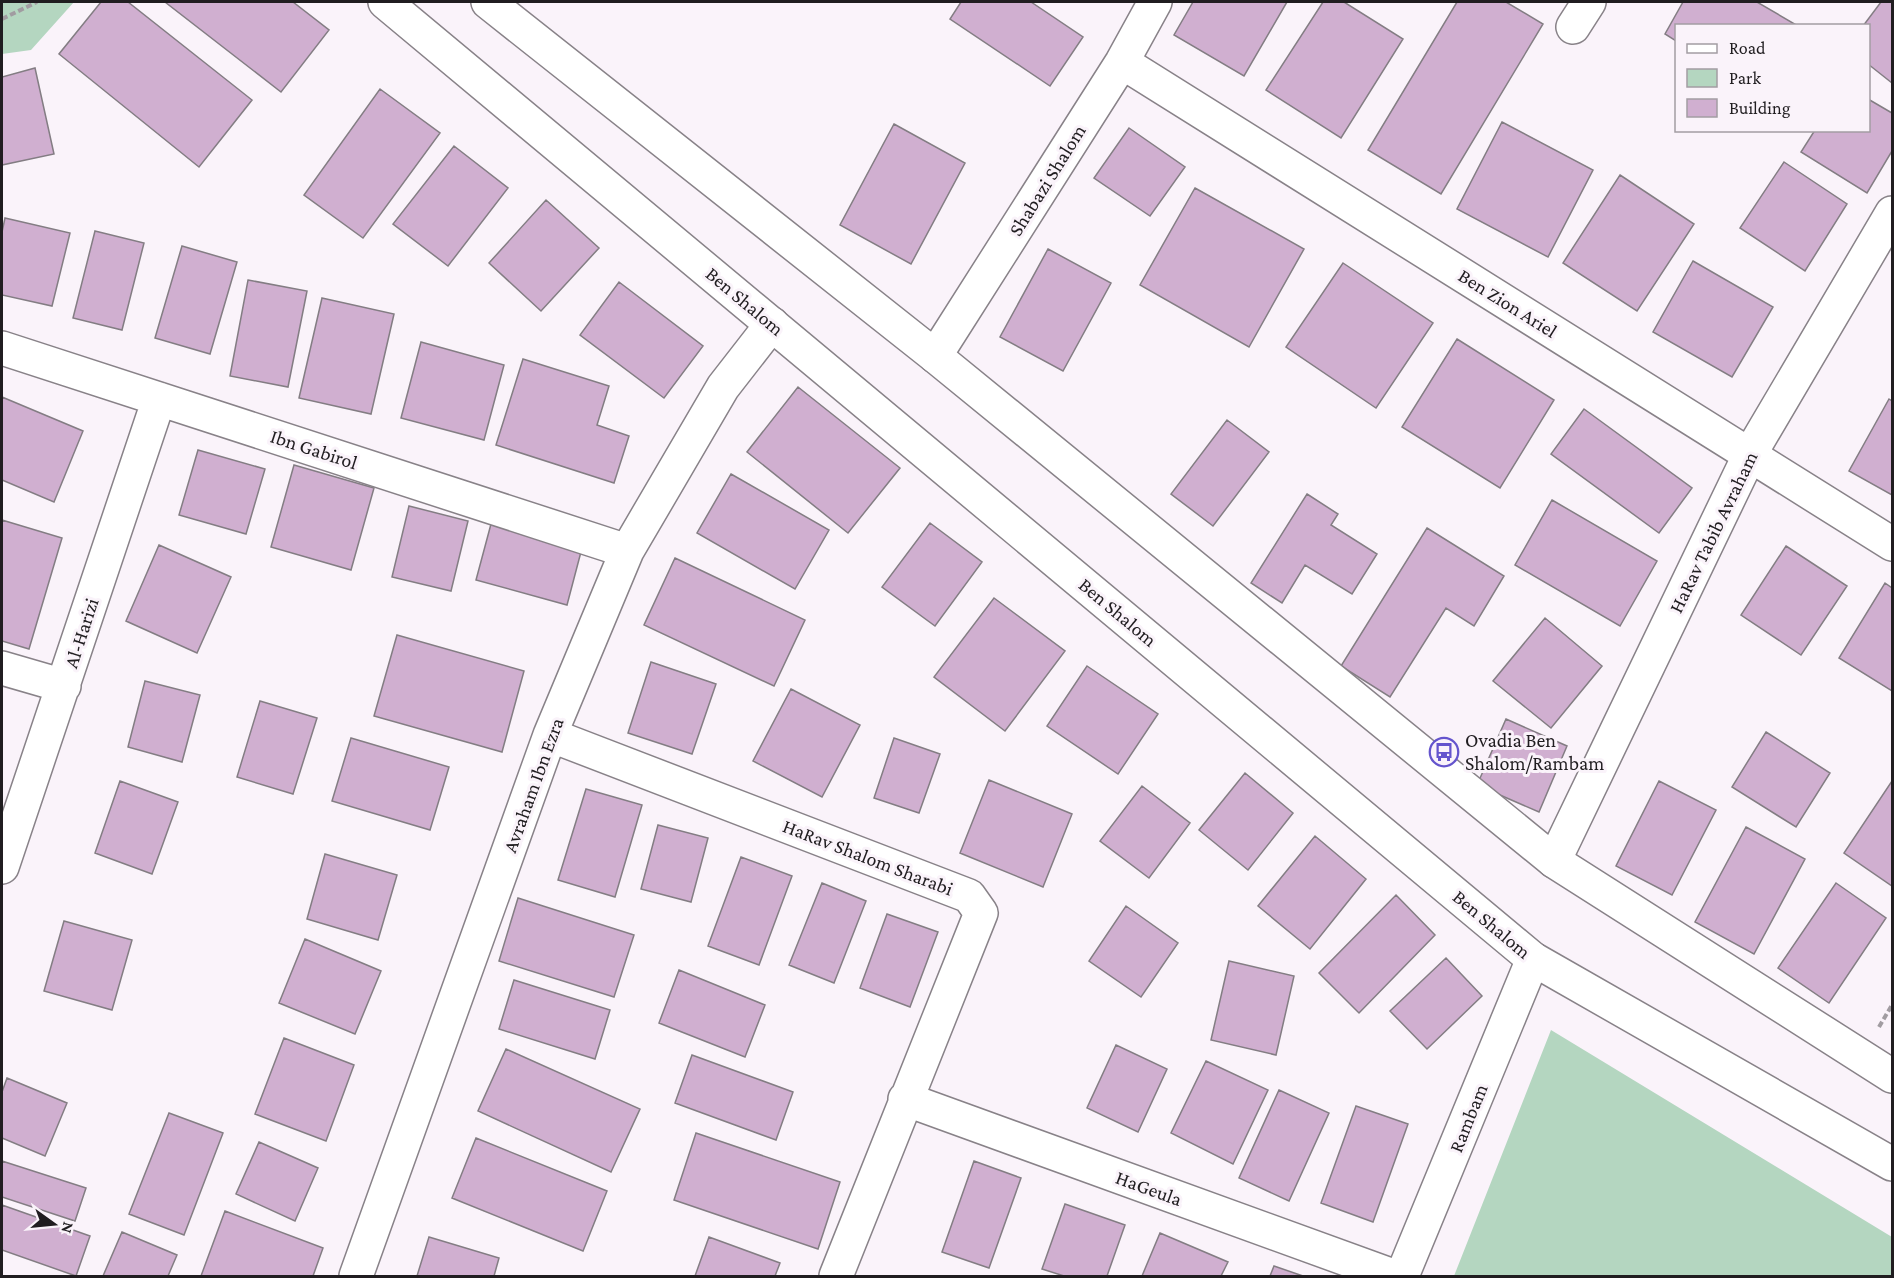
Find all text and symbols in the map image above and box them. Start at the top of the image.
legend [1675,24,1870,132]
text: Road [1729,38,1766,58]
text: Park [1729,68,1761,88]
text: Building [1729,98,1791,118]
street label: Shabazi Shalom [1004,120,1090,240]
street label: Ben Shalom [702,262,788,340]
street label: Ben Zion Ariel [1455,264,1561,342]
street label: Ibn Gabirol [268,425,360,473]
street label: HaRav Tabib Avraham [1664,448,1762,616]
street label: Ben Shalom [1075,573,1161,651]
street label: Al-Harizi [59,595,103,671]
street label: Avraham Ibn Ezra [498,715,568,855]
place label: Ovadia Ben Shalom/Rambam [1465,729,1604,774]
bus stop icon: Ovadia Ben Shalom/Rambam [1428,736,1460,768]
street label: HaRav Shalom Sharabi [780,814,956,900]
street label: Ben Shalom [1449,885,1535,963]
street label: Rambam [1444,1081,1492,1155]
street label: HaGeula [1113,1166,1185,1210]
north arrow [24,1194,84,1254]
text: N [58,1220,78,1235]

